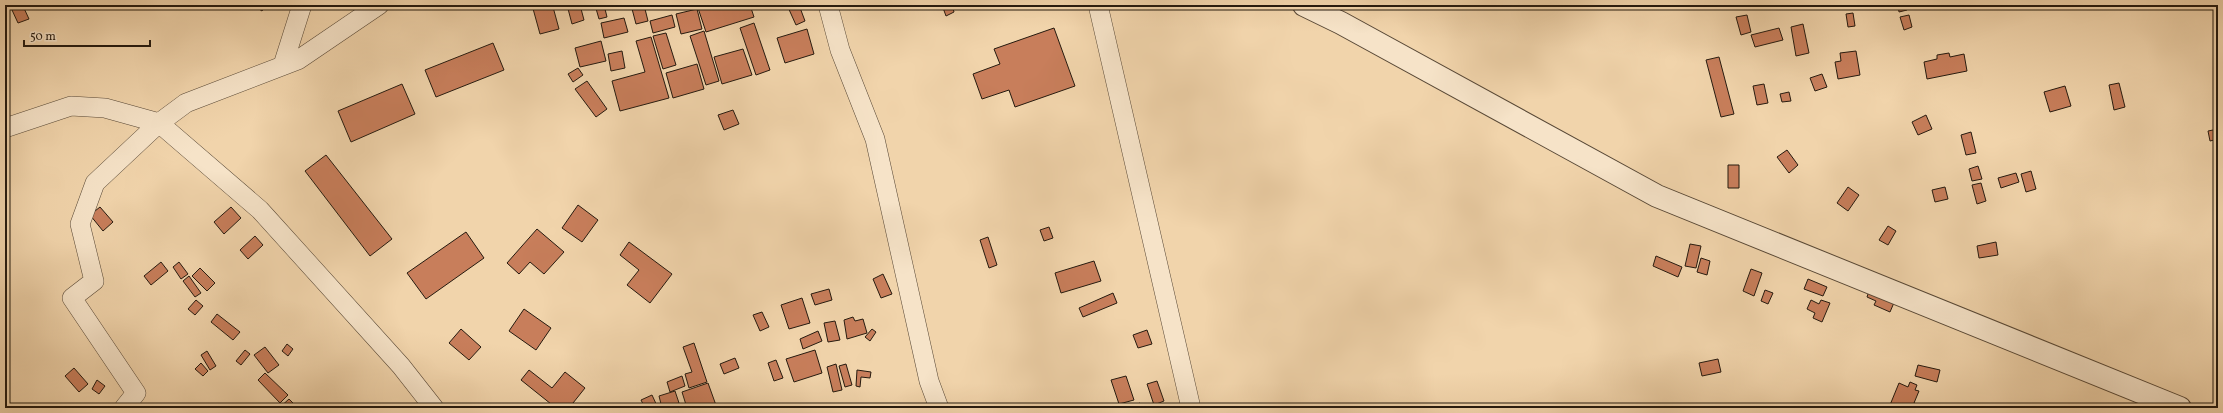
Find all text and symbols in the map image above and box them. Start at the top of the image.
scale bar [24,22,150,48]
text: 50 m [30,29,56,45]

